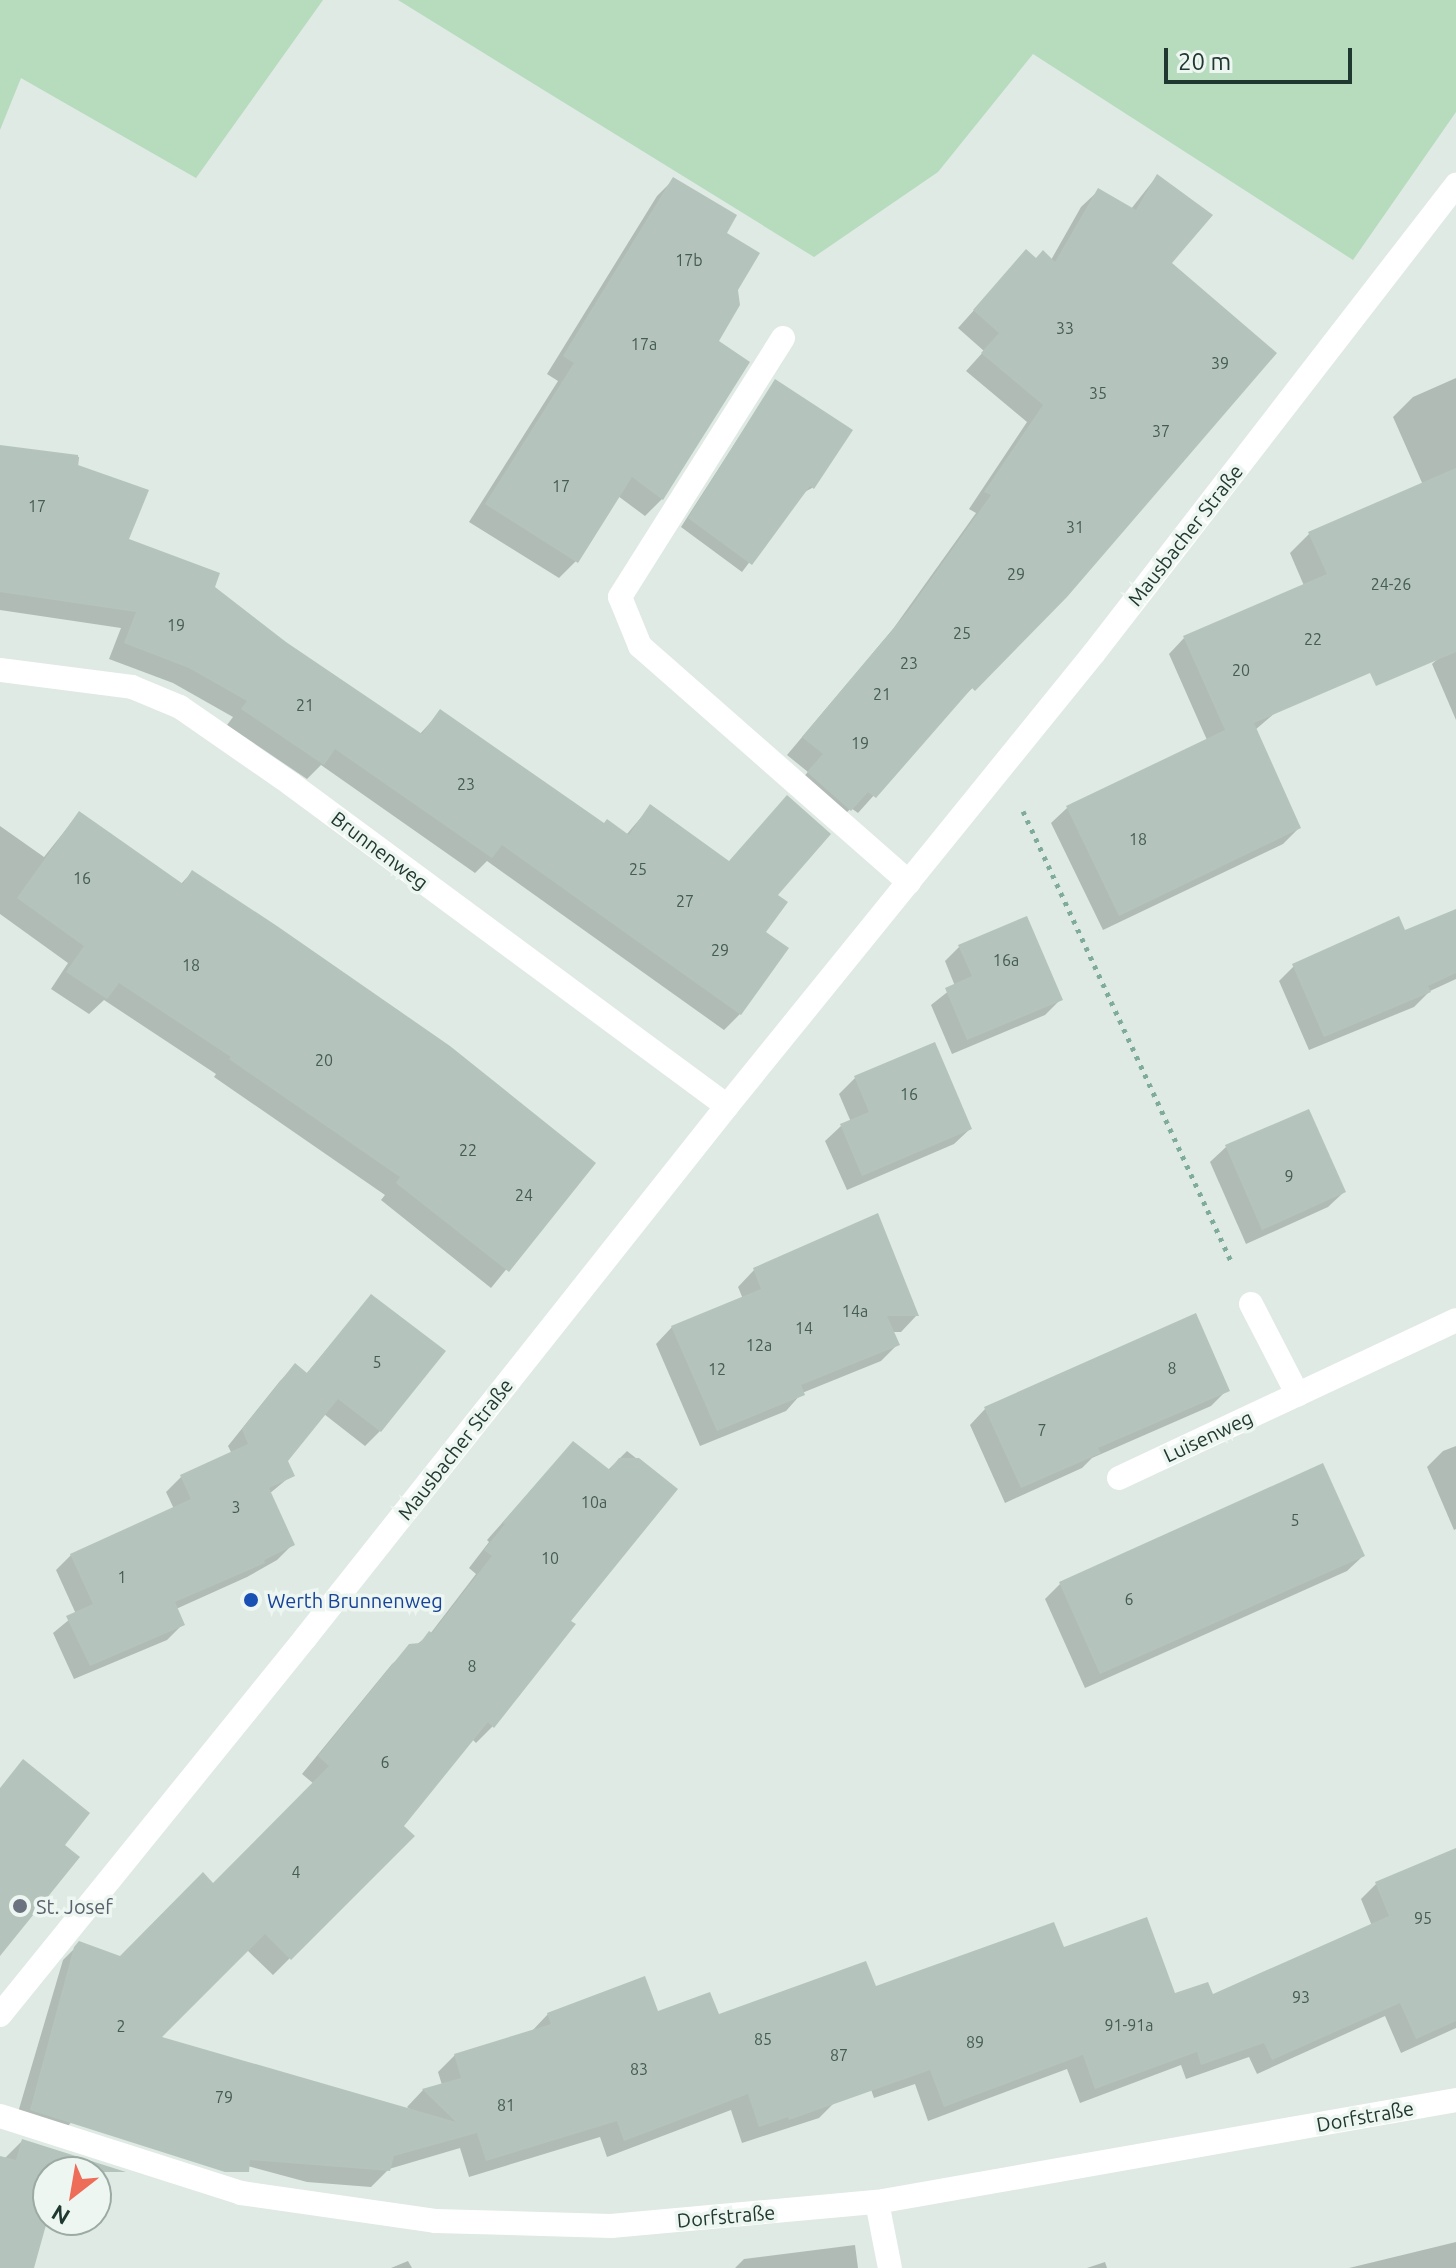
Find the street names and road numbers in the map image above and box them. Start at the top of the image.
street label: Mausbacher Straße [1122,459,1248,611]
street label: Brunnenweg [327,806,433,894]
street label: Mausbacher Straße [392,1373,518,1525]
street label: Luisenweg [1160,1405,1256,1467]
street label: Dorfstraße [1314,2096,1416,2136]
street label: Dorfstraße [676,2200,776,2232]

